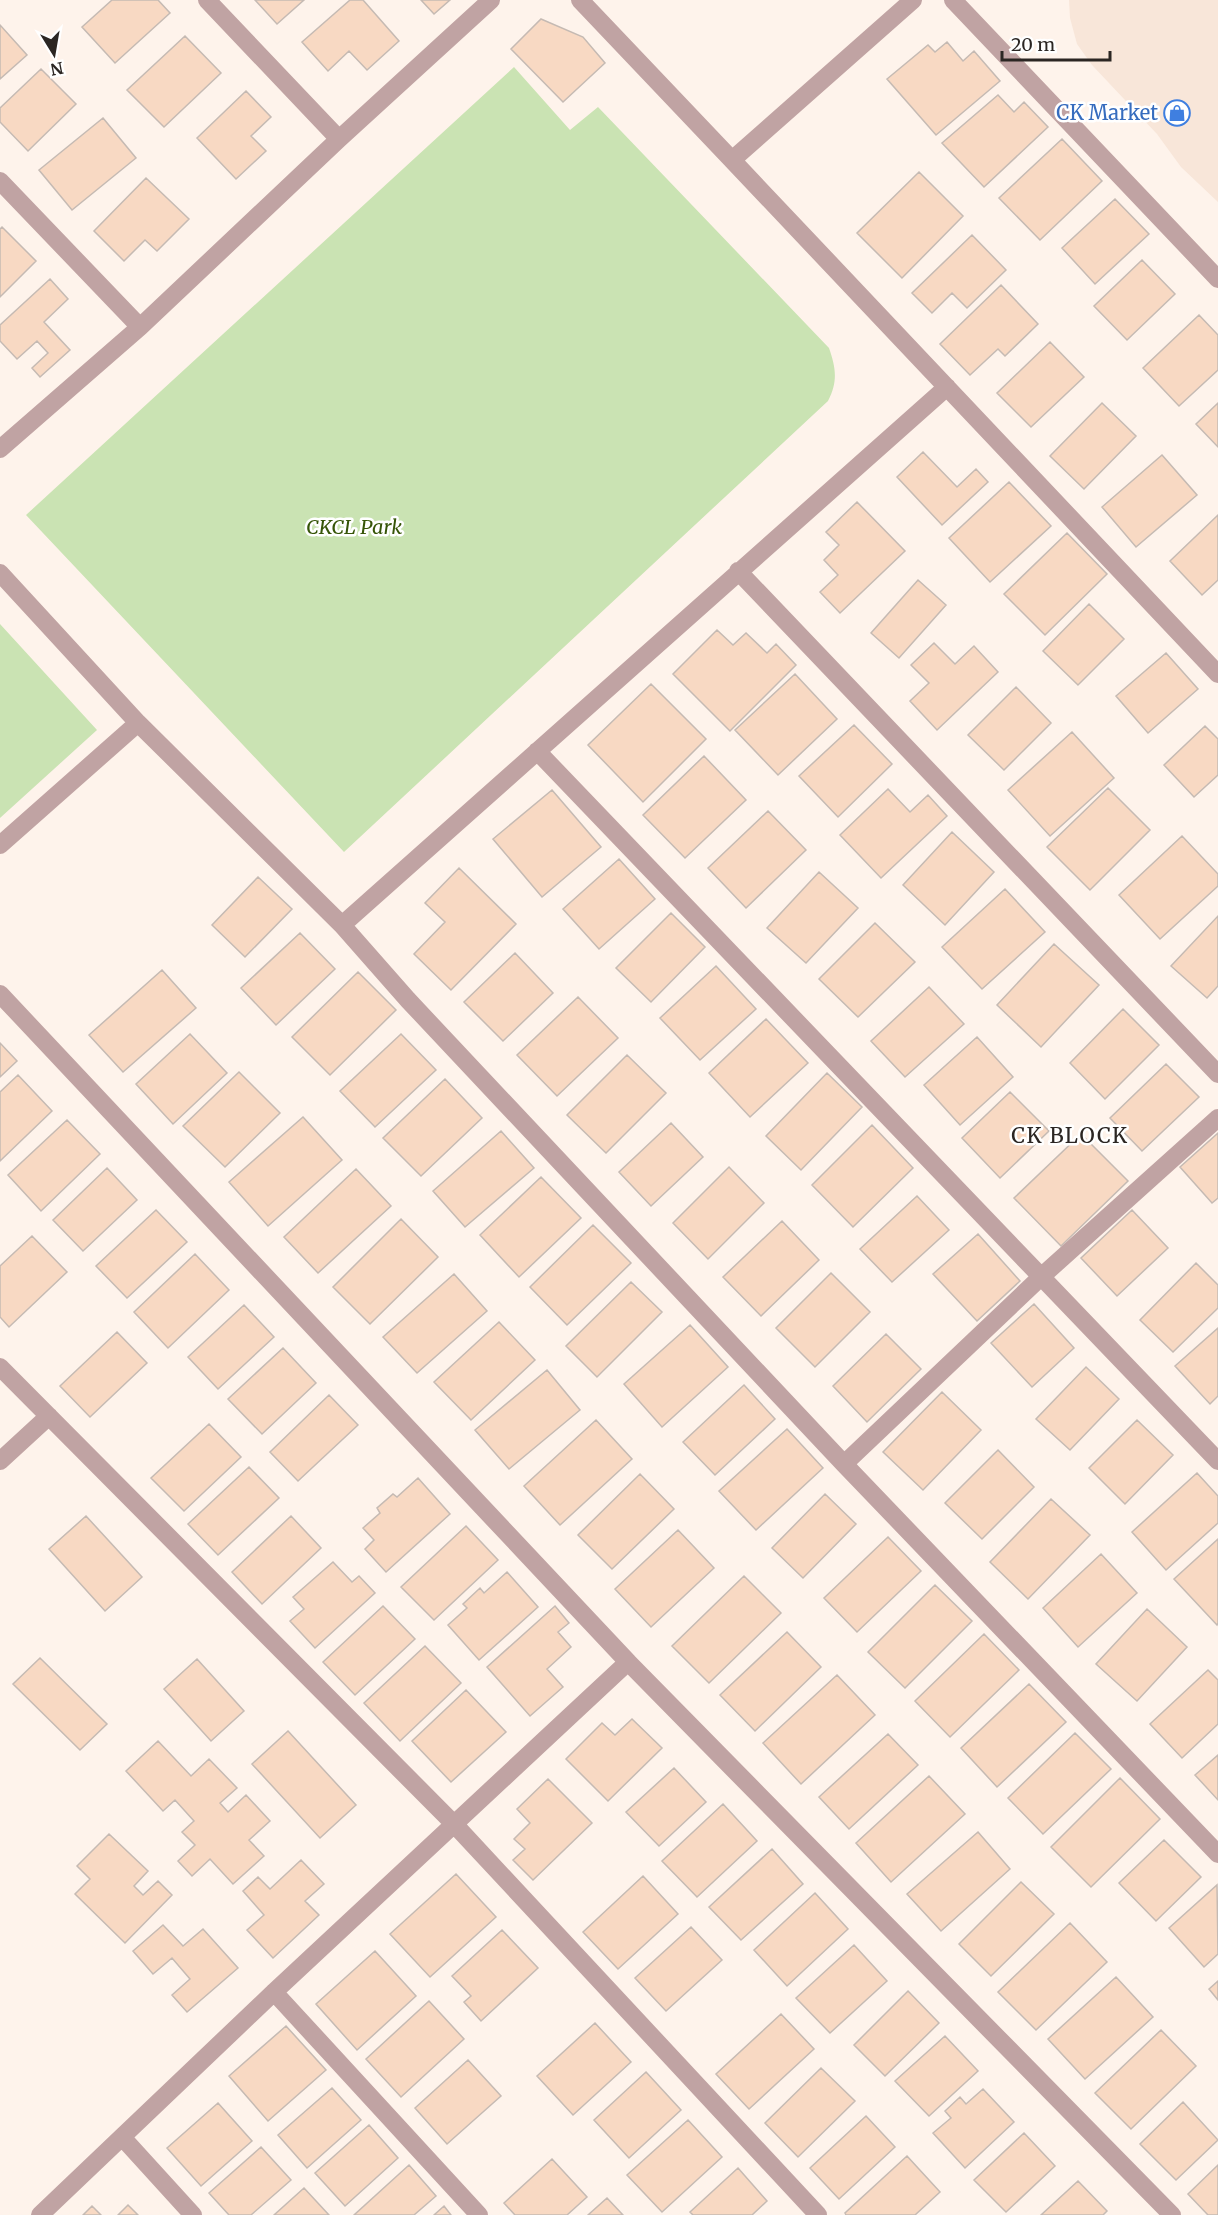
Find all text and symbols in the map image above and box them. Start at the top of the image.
north arrow [24,24,84,84]
scale bar [1002,24,1110,62]
text: 20 m [1011,33,1055,56]
text: N [48,58,65,80]
shop icon: CK Market [1162,98,1192,128]
place label: CK Market [1056,100,1158,125]
park label: CKCL Park [306,514,402,539]
district label: CK BLOCK [1011,1122,1129,1149]

